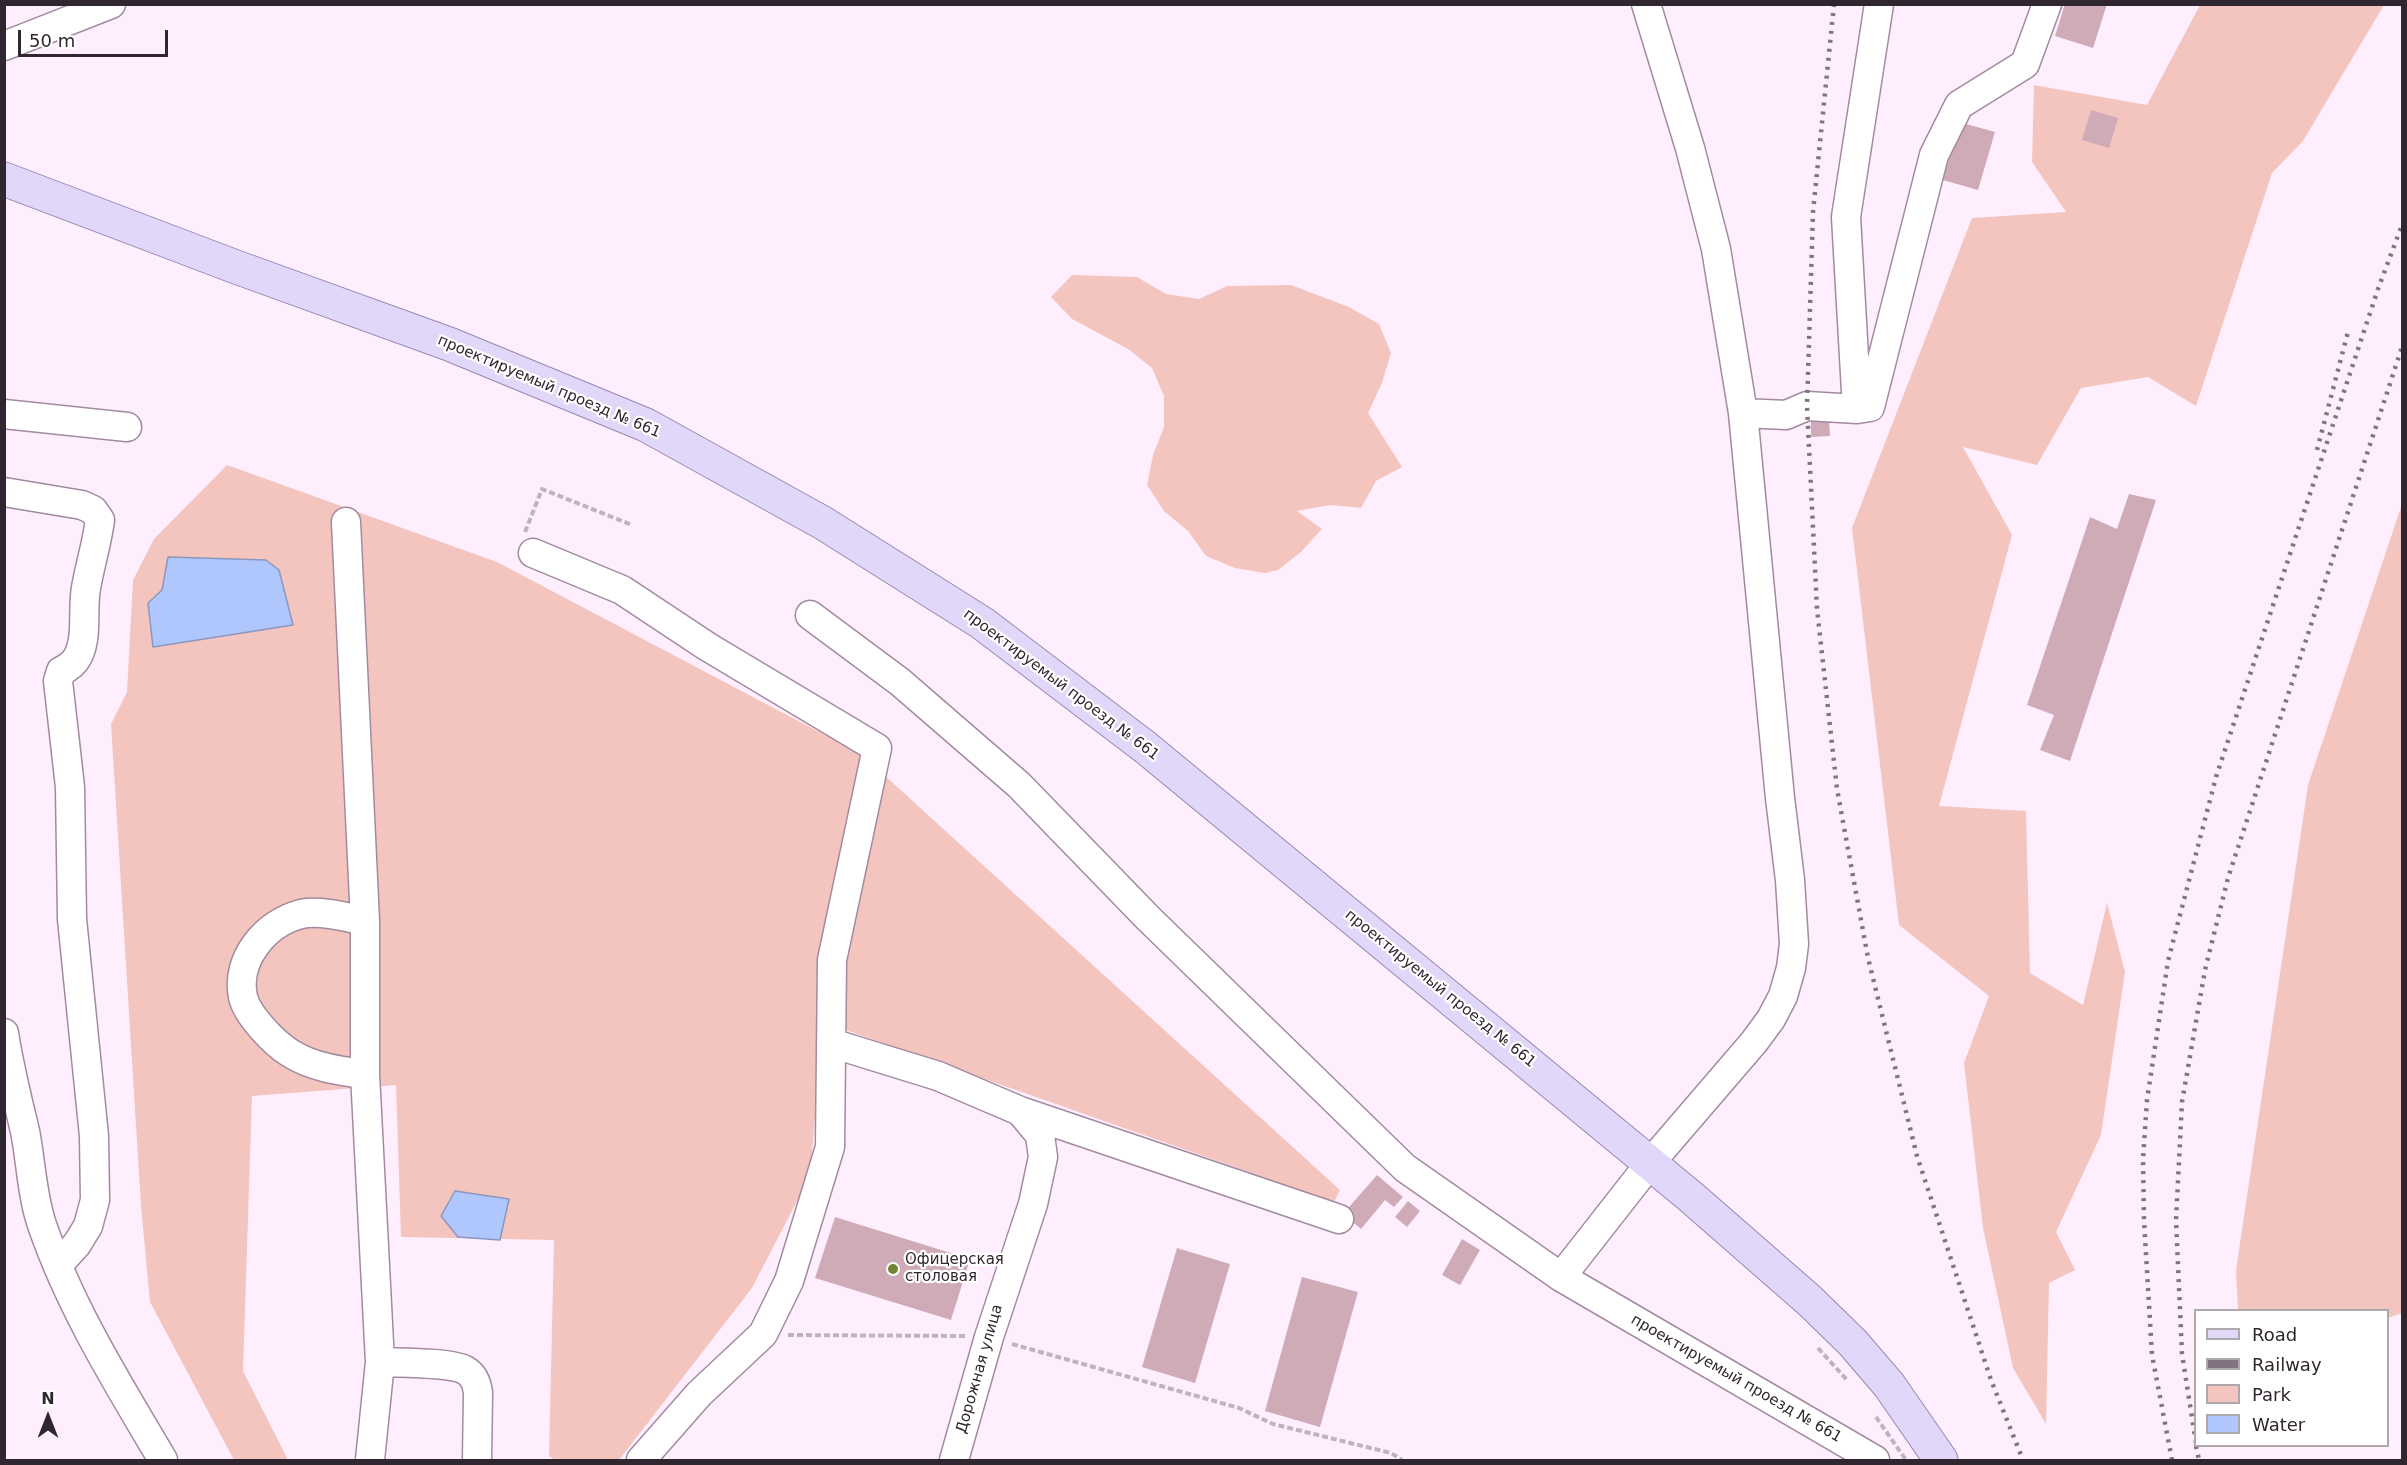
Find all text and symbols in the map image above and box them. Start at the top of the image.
scale bar [21,18,171,56]
text: 50 m [29,30,75,51]
street label: проектируемый проезд № 661 [435,332,663,442]
street label: проектируемый проезд № 661 [960,605,1162,765]
street label: проектируемый проезд № 661 [1341,906,1539,1072]
place label: Офицерская столовая [905,1251,1004,1286]
marker: Офицерская столовая [886,1262,900,1276]
street label: Дорожная улица [953,1302,1007,1436]
legend [2194,1309,2389,1447]
street label: проектируемый проезд № 661 [1627,1311,1845,1447]
text: Road [2252,1324,2297,1345]
text: Railway [2252,1354,2322,1375]
text: Park [2252,1384,2291,1405]
north arrow [18,1387,78,1447]
text: N [41,1389,55,1408]
text: Water [2252,1414,2305,1435]

